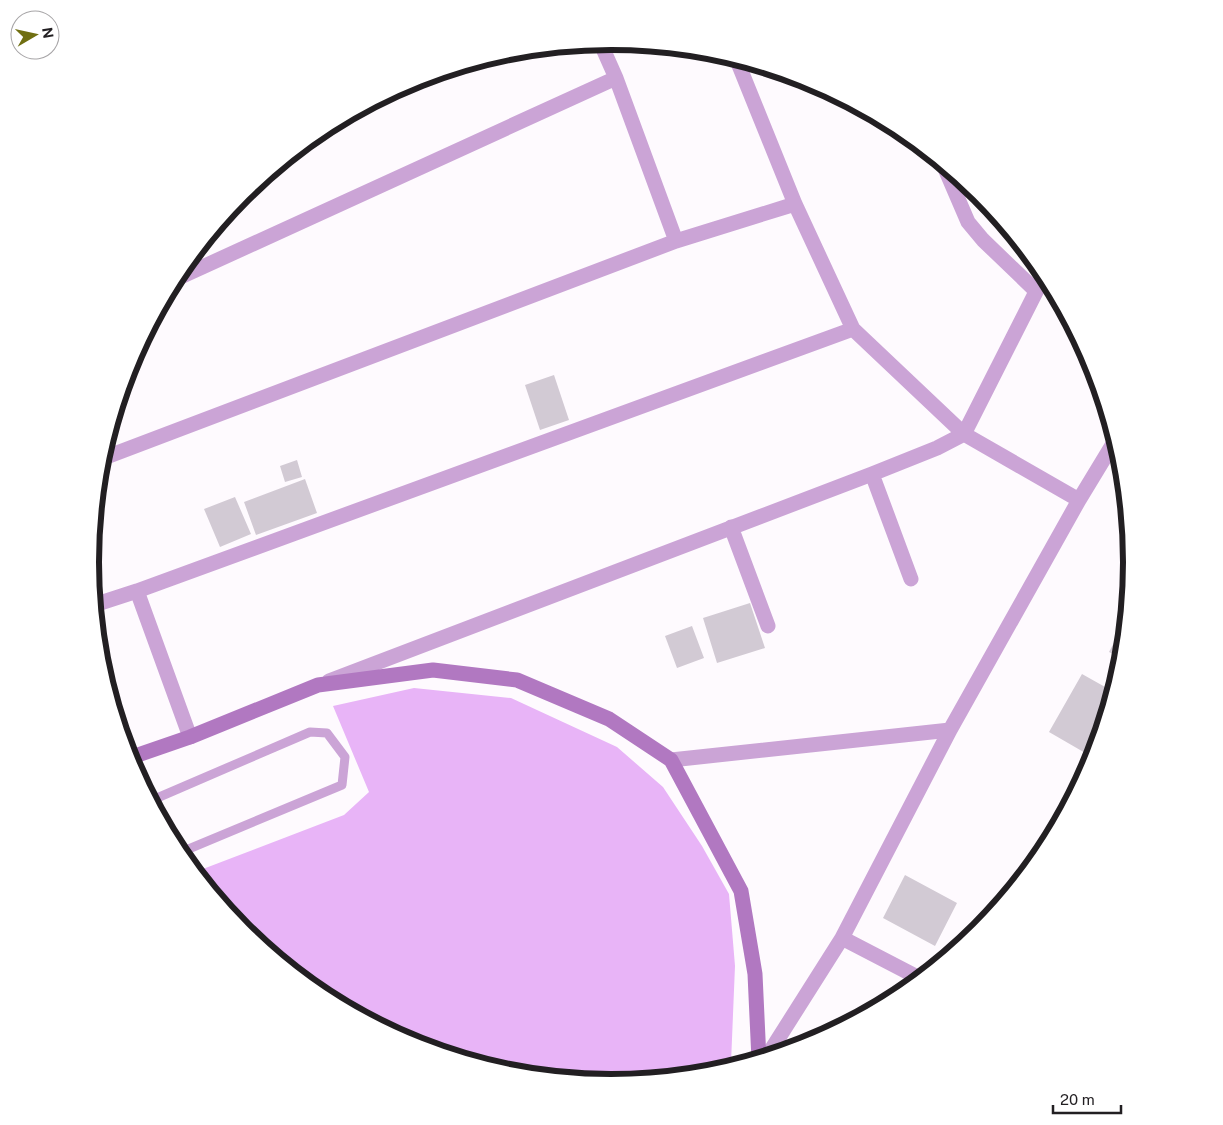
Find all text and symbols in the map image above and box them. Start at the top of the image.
north arrow [10,10,60,60]
text: N [39,26,57,40]
scale bar [1053,1082,1120,1114]
text: 20 m [1060,1091,1095,1108]

